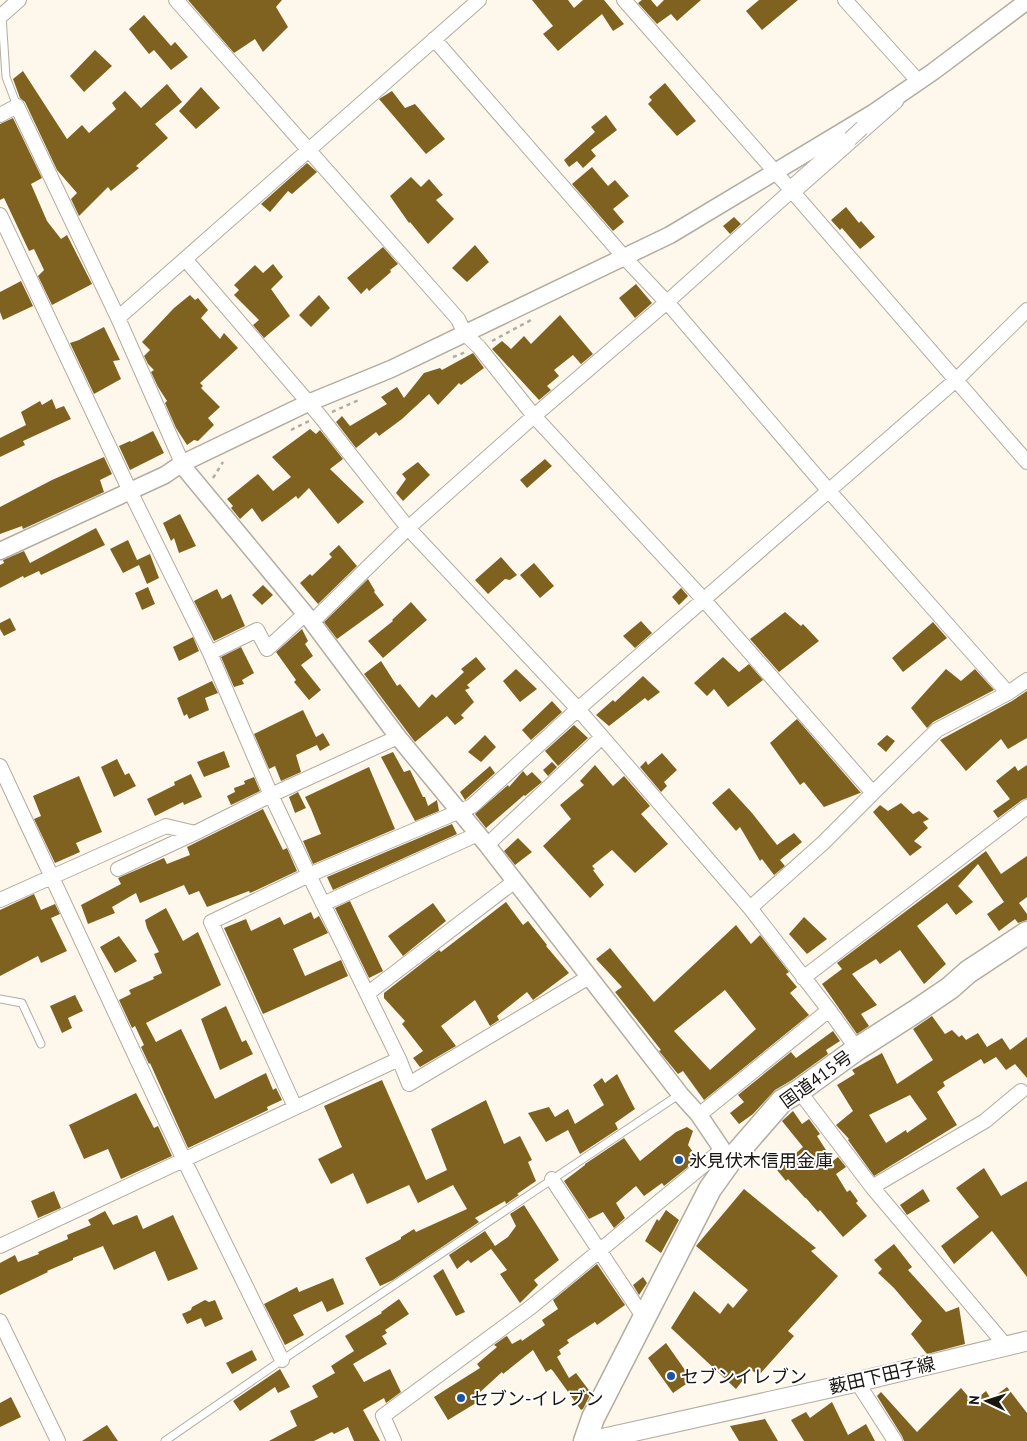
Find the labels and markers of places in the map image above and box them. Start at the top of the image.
place label: 氷見伏木信用金庫 [689,1149,833,1172]
marker: 氷見伏木信用金庫 [673,1154,685,1166]
place label: セブンイレブン [681,1365,807,1388]
marker: セブンイレブン [665,1370,677,1382]
place label: セブン-イレブン [471,1387,603,1410]
marker: セブン-イレブン [455,1392,467,1404]

